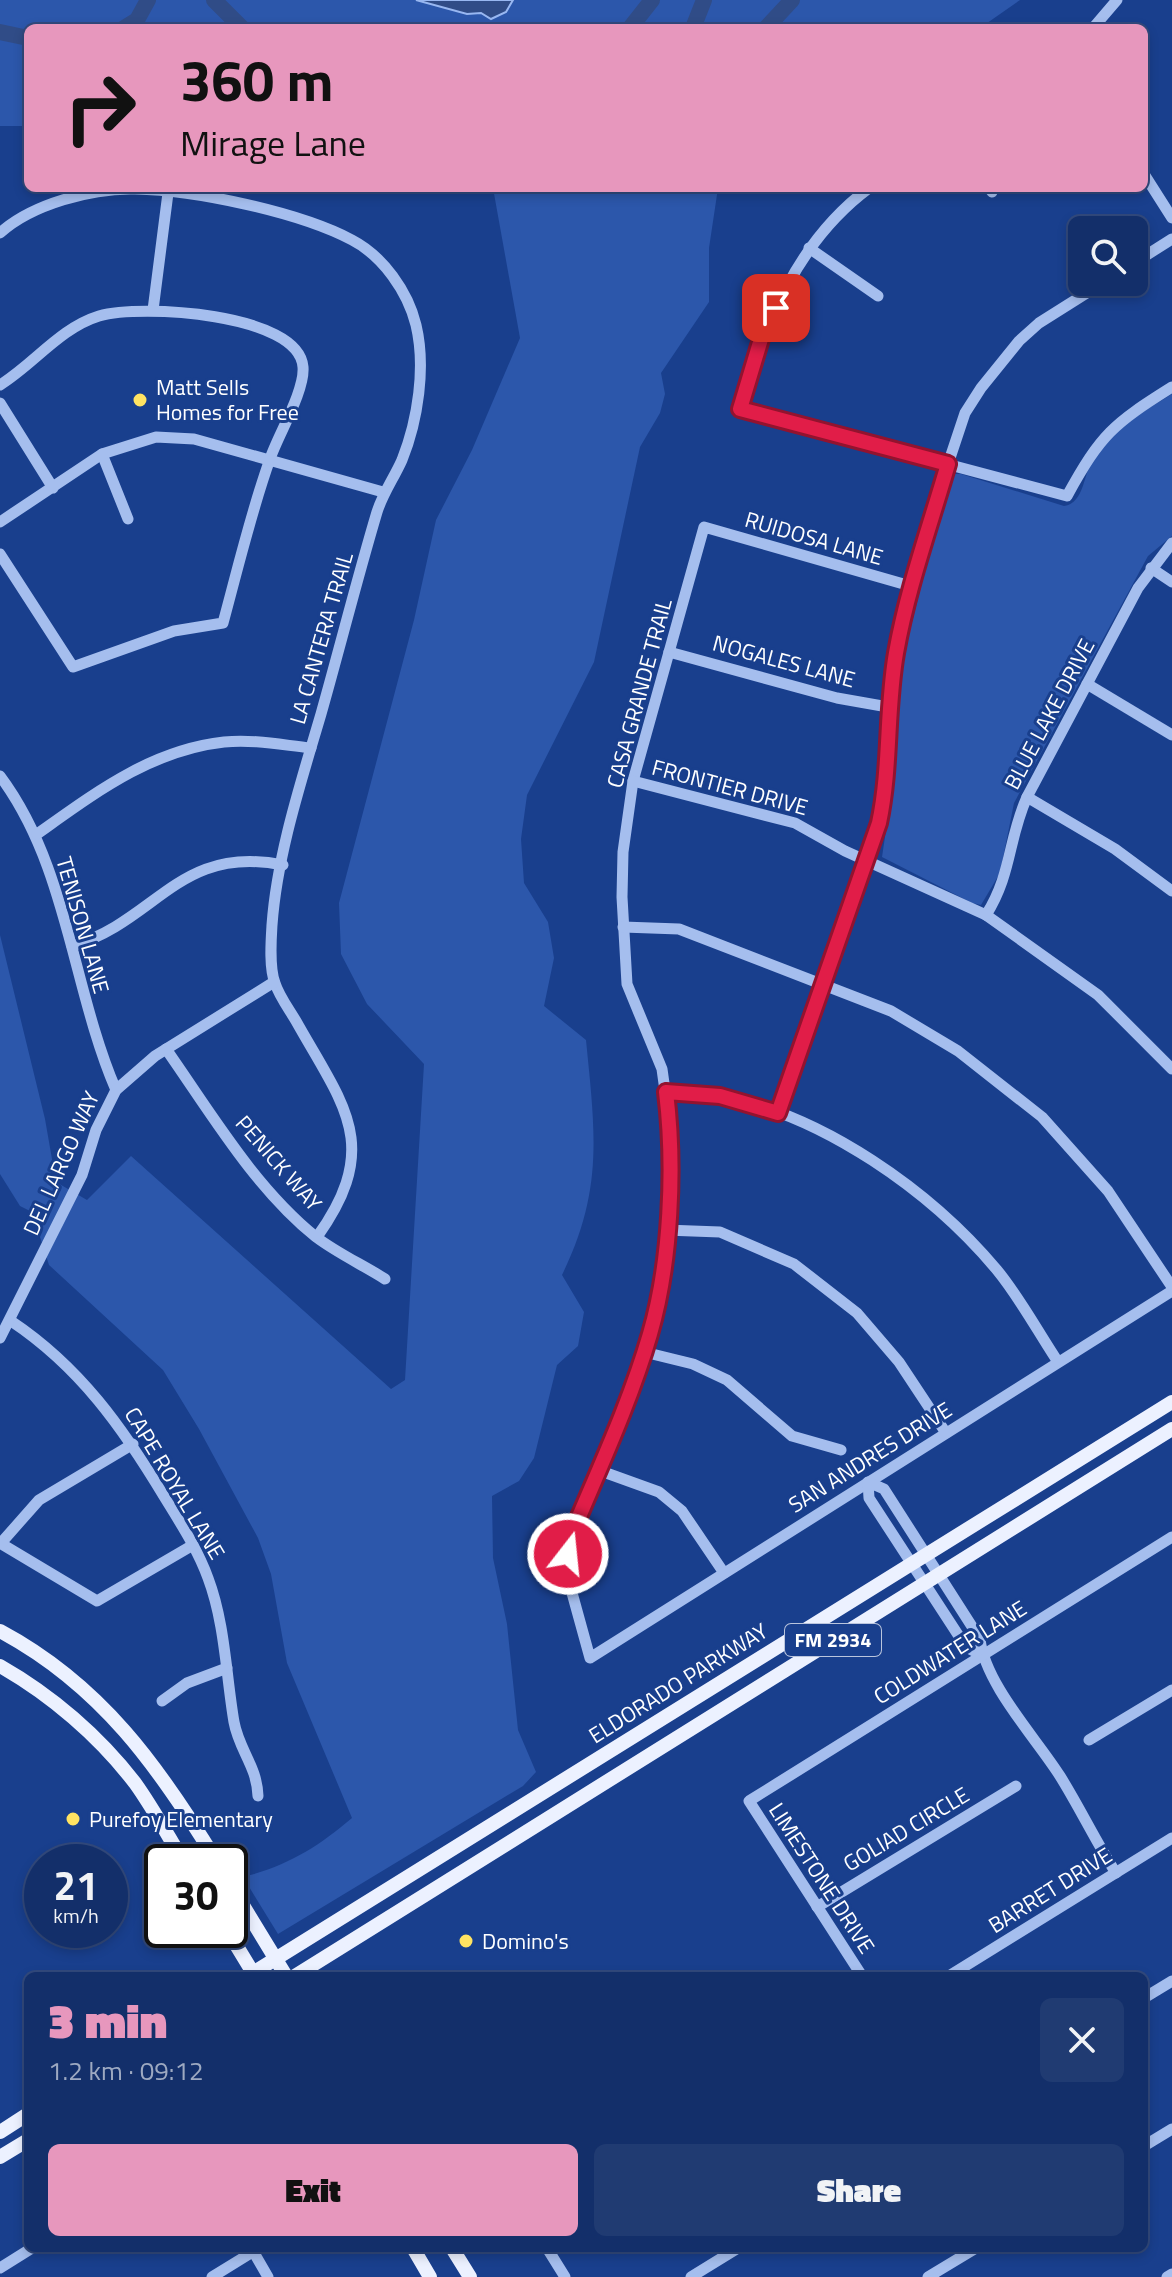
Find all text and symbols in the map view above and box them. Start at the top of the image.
text: 360 m [180,38,333,123]
icon: right [48,56,152,160]
text: Mirage Lane [180,115,366,170]
map controls [1068,216,1148,296]
button: search [1068,216,1148,296]
pin [742,274,810,342]
icon: arrive [754,286,798,330]
place label: Matt Sells Homes for Free [156,370,299,429]
marker: Matt Sells Homes for Free [131,391,149,409]
street label: RUIDOSA LANE [741,502,887,574]
street label: LA CANTERA TRAIL [280,548,362,728]
street label: CASA GRANDE TRAIL [597,594,681,791]
street label: NOGALES LANE [709,626,859,696]
street label: BLUE LAKE DRIVE [995,633,1103,795]
street label: FRONTIER DRIVE [648,750,812,824]
street label: TENISON LANE [47,853,119,997]
street label: DEL LARGO WAY [14,1085,108,1241]
street label: PENICK WAY [228,1107,331,1219]
street label: SAN ANDRES DRIVE [782,1393,958,1521]
street label: CAPE ROYAL LANE [116,1400,234,1566]
position arrow [526,1512,610,1596]
street label: COLDWATER LANE [867,1591,1033,1713]
street label: ELDORADO PARKWAY [582,1614,774,1752]
road number: FM 2934 [785,1624,881,1656]
street label: GOLIAD CIRCLE [836,1778,976,1880]
street label: LIMESTONE DRIVE [760,1796,884,1960]
place label: Purefoy Elementary [89,1802,273,1836]
marker: Purefoy Elementary [64,1810,82,1828]
street label: BARRET DRIVE [982,1838,1118,1942]
speed limit sign: 30 [144,1844,248,1948]
text: 21 [54,1855,98,1916]
text: km/h [53,1900,99,1931]
place label: Domino's [482,1924,569,1958]
marker: Domino's [457,1932,475,1950]
text: 3 min [48,1984,167,2057]
button: close [1040,1998,1124,2082]
text: 1.2 km · 09:12 [48,2051,204,2090]
button: Exit [48,2144,578,2236]
button: Share [594,2144,1124,2236]

